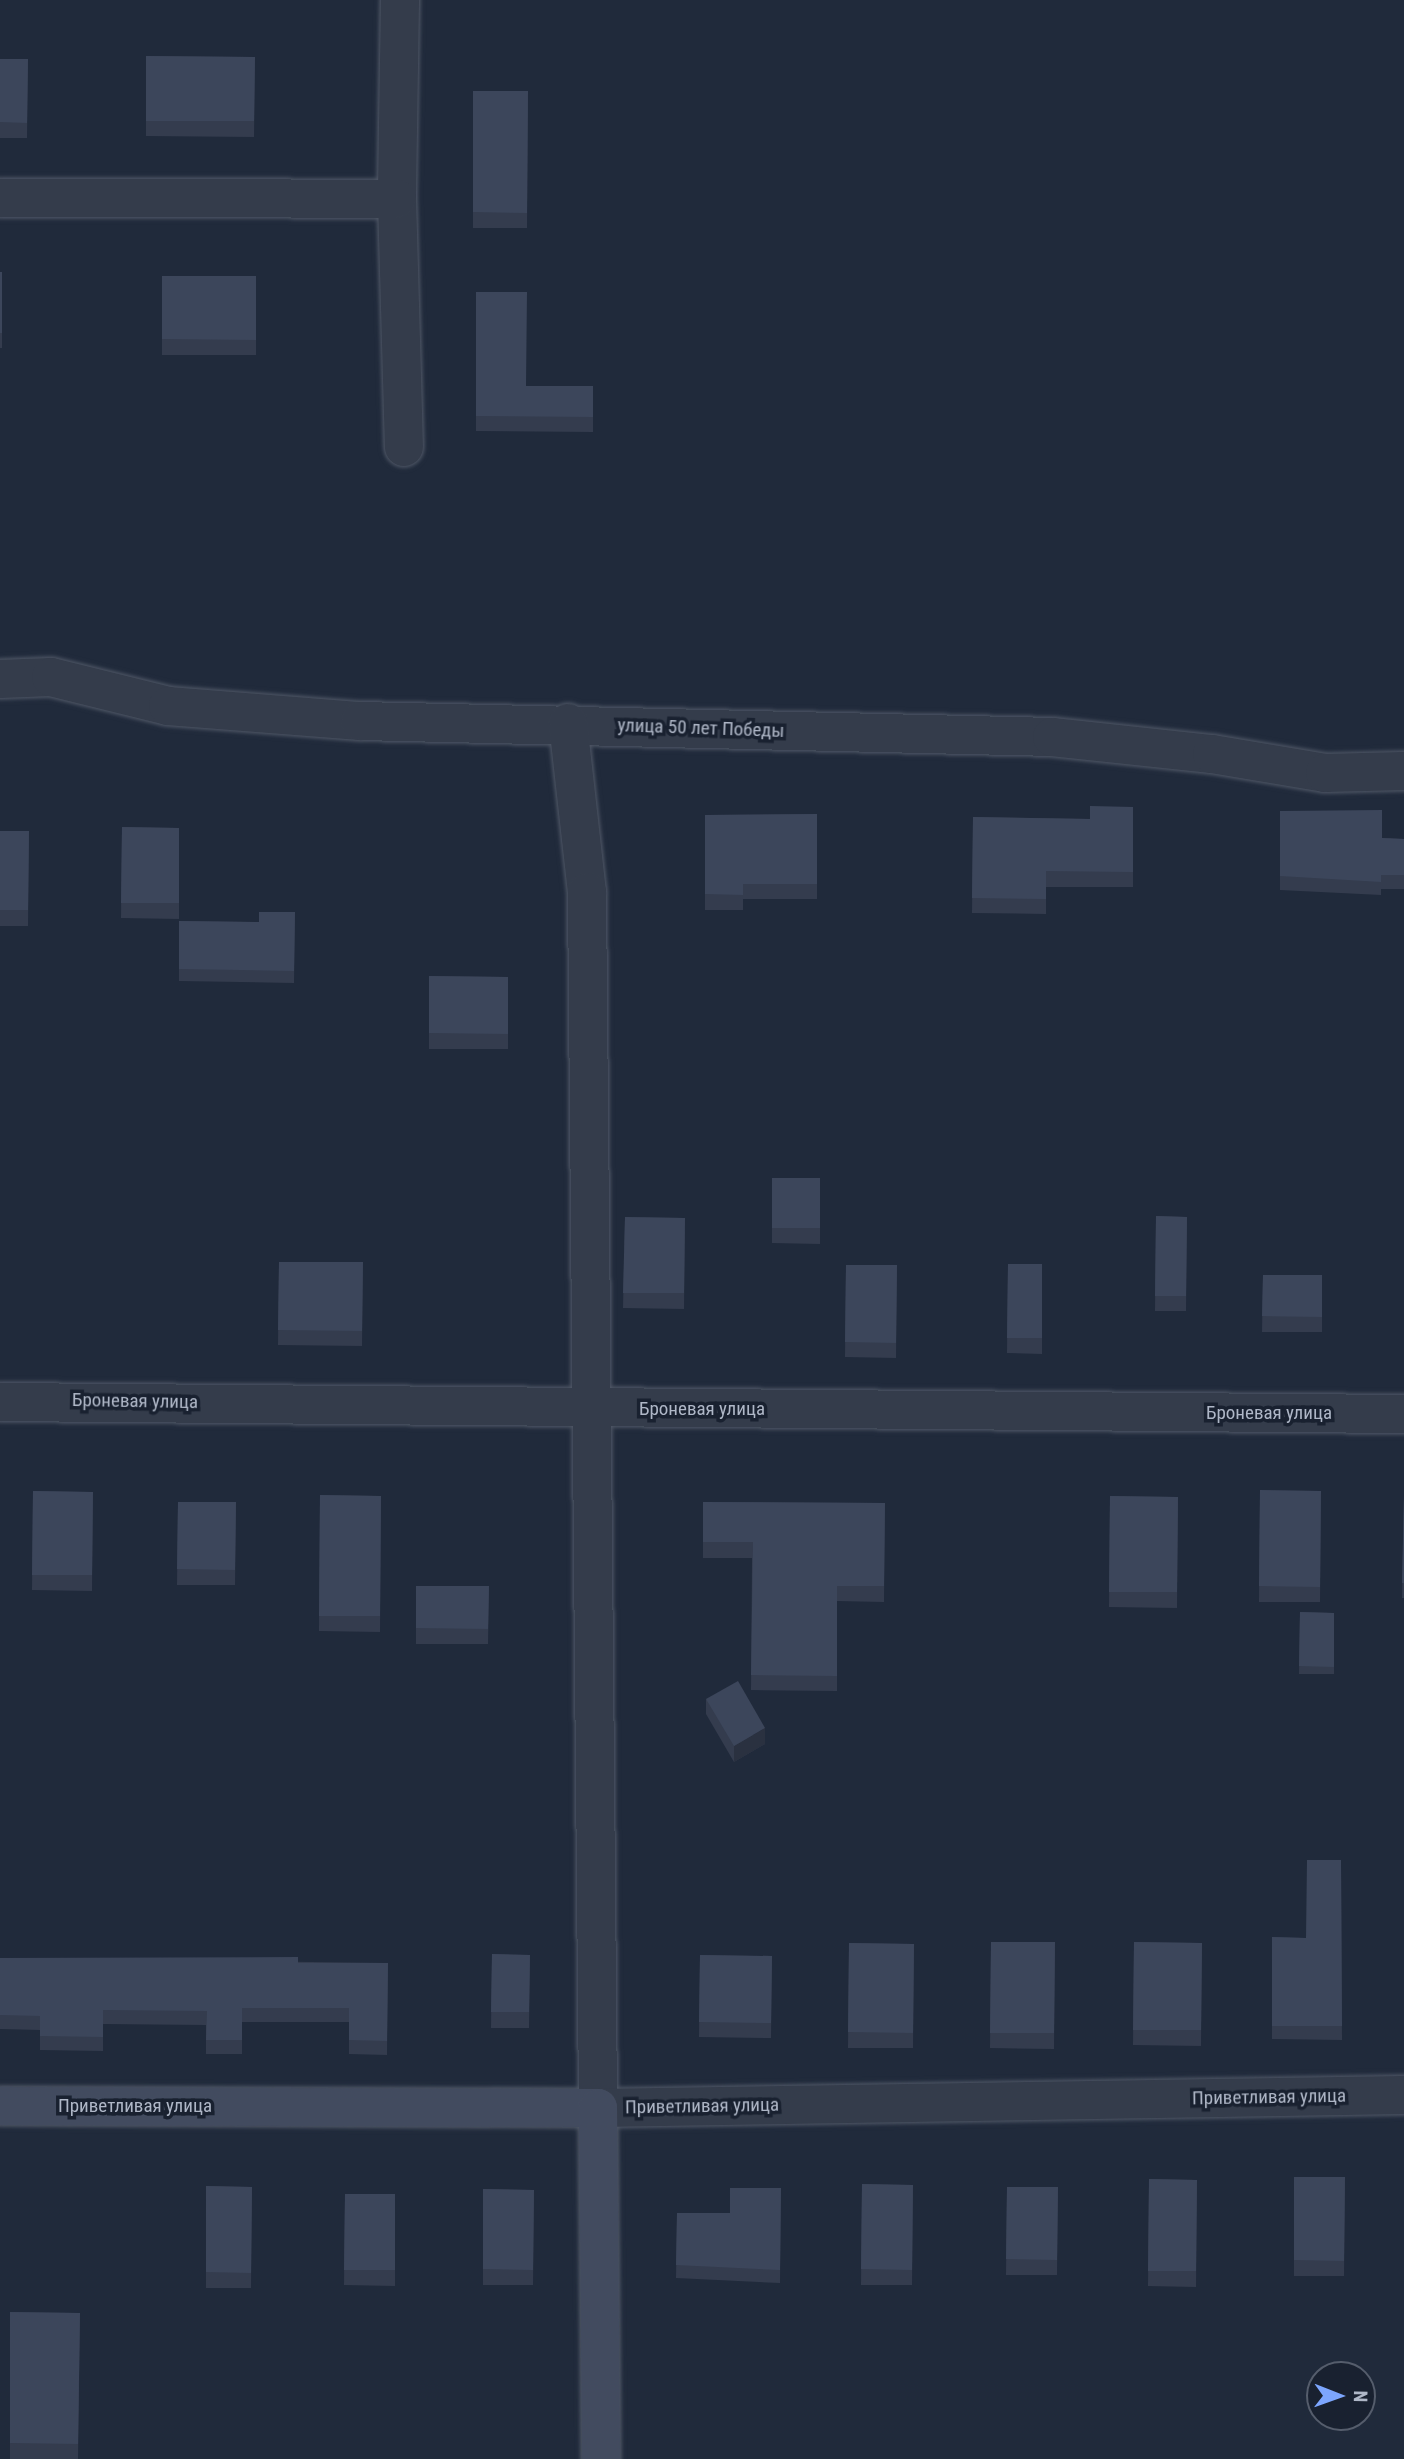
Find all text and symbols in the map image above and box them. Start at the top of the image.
street label: улица 50 лет Победы [617,714,785,742]
street label: Броневая улица [72,1389,198,1413]
street label: Броневая улица [639,1398,765,1420]
street label: Броневая улица [1206,1402,1332,1424]
street label: Приветливая улица [1192,2084,1346,2110]
street label: Приветливая улица [625,2093,779,2119]
street label: Приветливая улица [58,2095,212,2117]
north arrow [1306,2361,1376,2431]
text: N [1349,2390,1372,2402]

